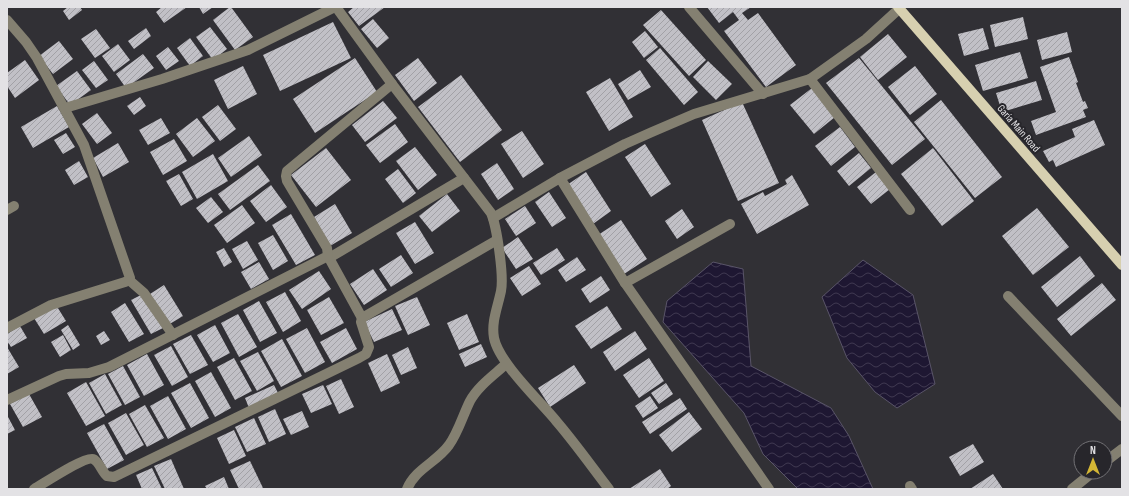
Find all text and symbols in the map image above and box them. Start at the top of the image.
street label: Garia Main Road [995,102,1043,155]
north arrow [1073,440,1113,480]
text: N [1090,444,1096,457]

